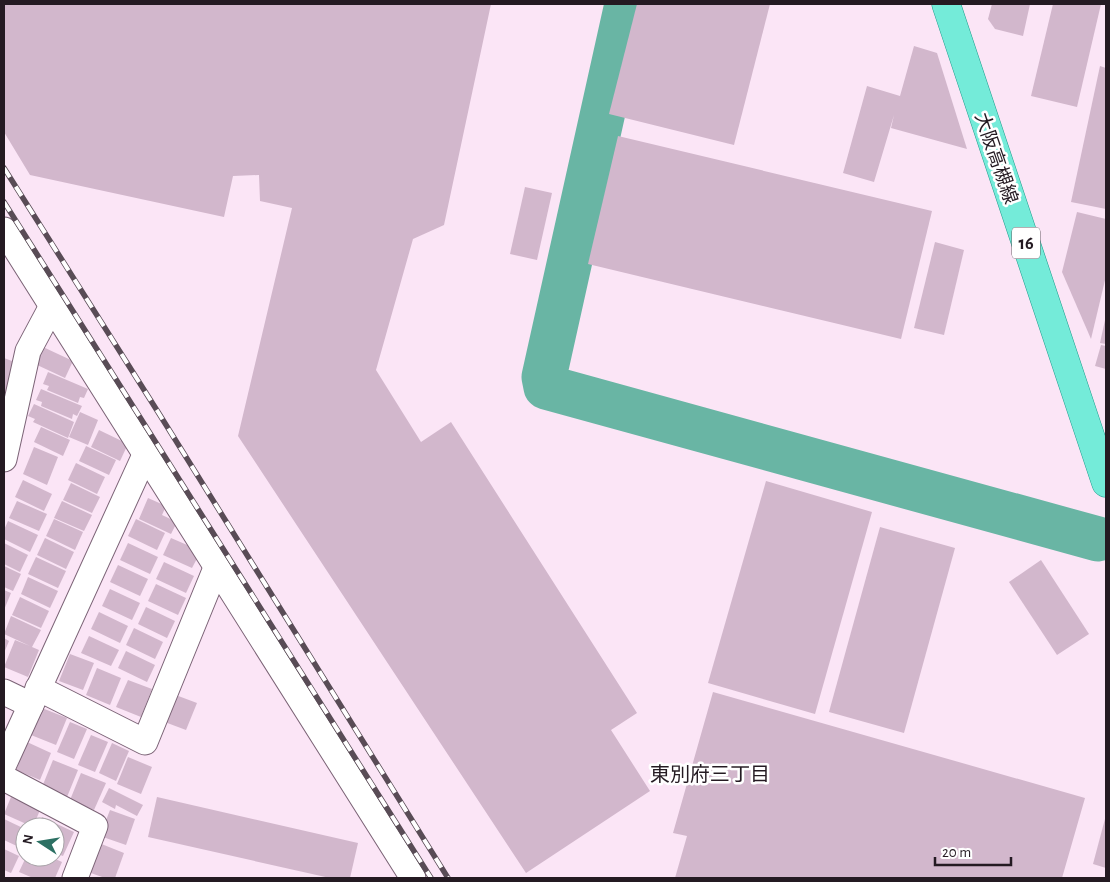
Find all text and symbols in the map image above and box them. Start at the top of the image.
street label: 大阪高槻線 [971,110,1022,207]
road number: 16 [1012,228,1040,258]
district label: 東別府三丁目 [650,763,770,785]
north arrow [15,817,65,867]
text: N [20,833,36,846]
scale bar [935,834,1011,866]
text: 20 m [942,845,971,860]

